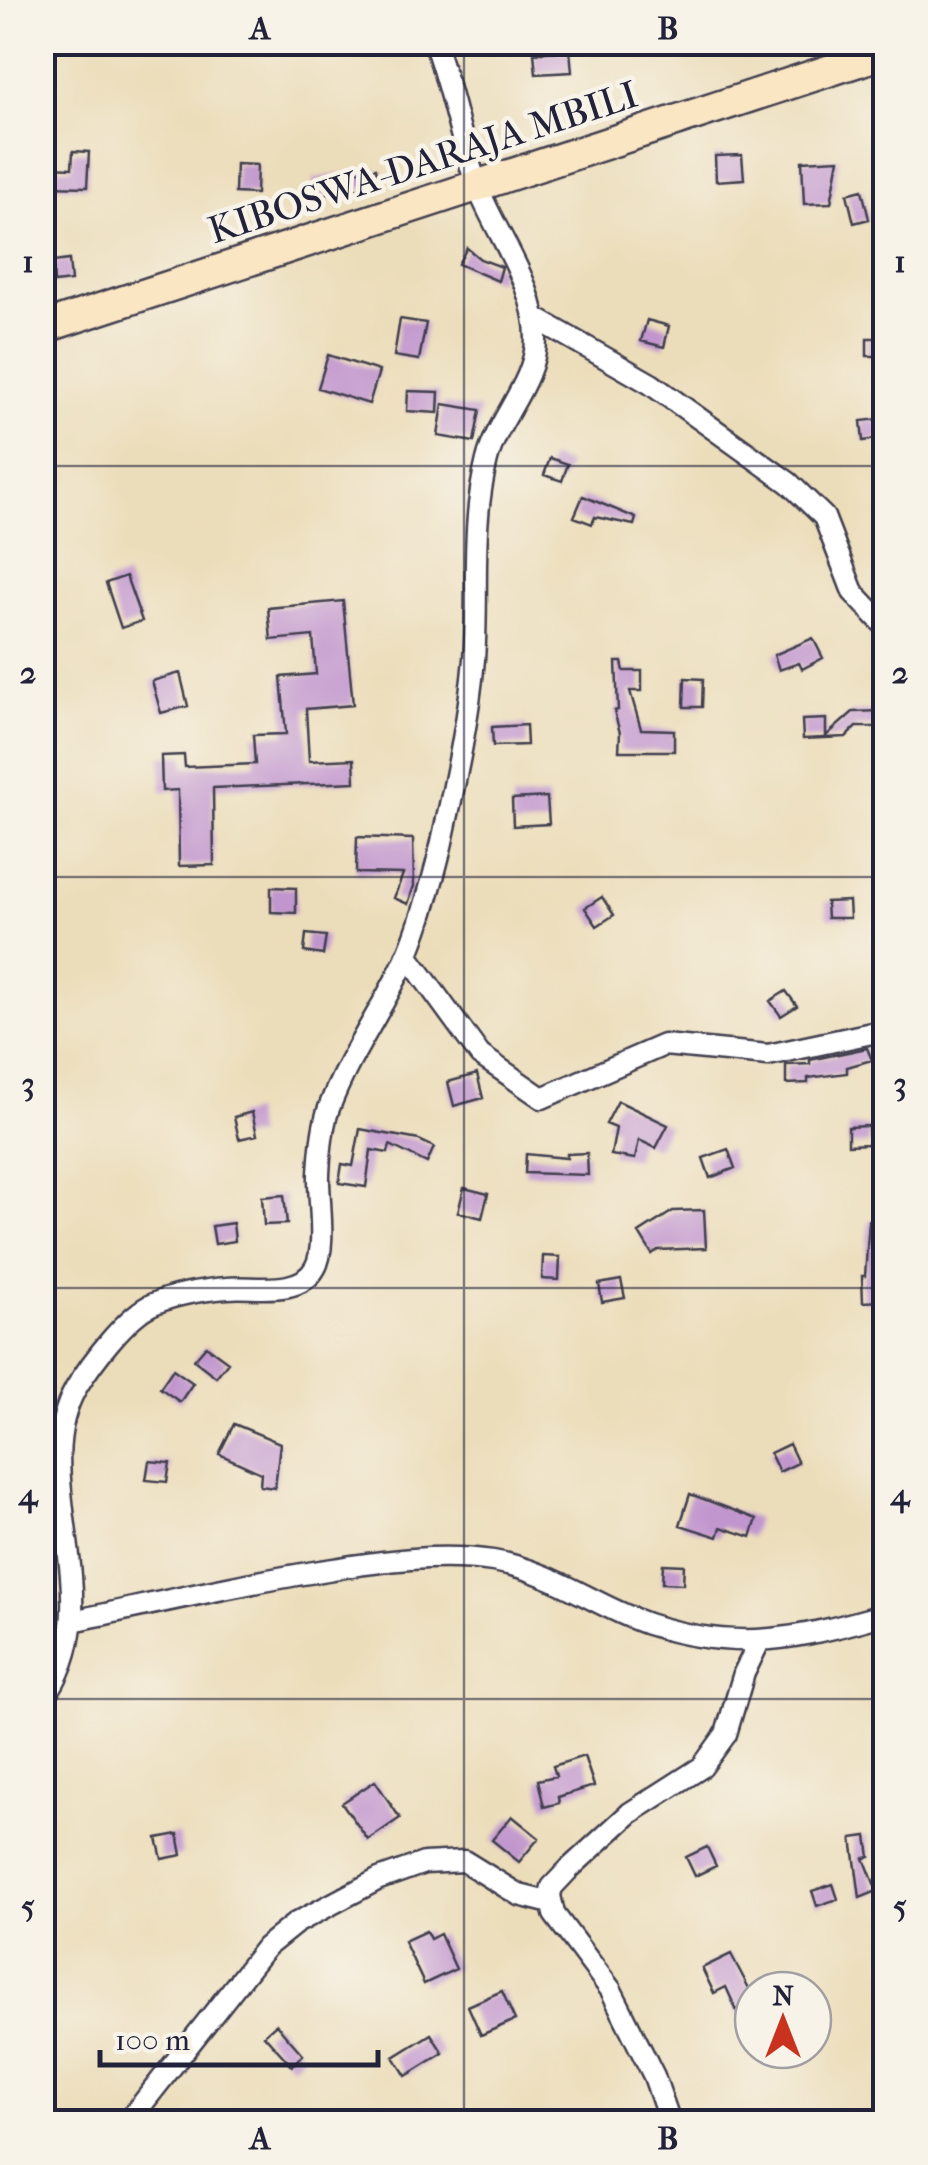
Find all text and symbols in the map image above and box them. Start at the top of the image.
text: A [248,10,272,47]
text: B [658,10,678,47]
street label: KIBOSWA-DARAJA MBILI [203,72,644,253]
text: 1 [22,243,34,280]
text: 1 [894,243,906,280]
text: 2 [20,654,36,691]
text: 2 [892,654,908,691]
text: 3 [21,1065,35,1102]
text: 3 [893,1065,907,1102]
text: 4 [18,1476,40,1514]
text: 4 [890,1476,912,1514]
text: 5 [21,1887,35,1924]
text: 5 [893,1887,907,1924]
north arrow [733,1970,833,2070]
text: N [772,1979,794,2012]
scale bar [100,2005,378,2067]
text: 100 m [115,2023,190,2058]
text: A [248,2120,272,2157]
text: B [658,2120,678,2157]

